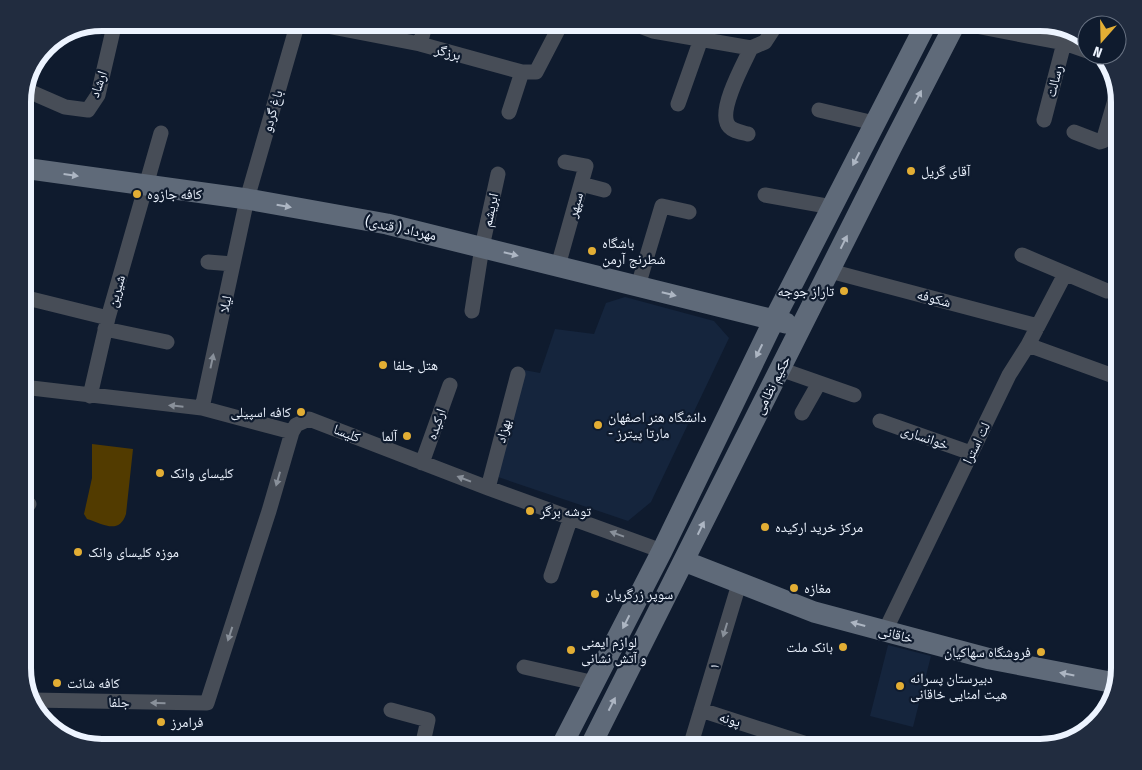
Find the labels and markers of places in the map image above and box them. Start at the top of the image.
place label: آقای گریل [921,163,971,180]
marker: آقای گریل [905,165,917,177]
place label: کافه جازوه [147,186,202,203]
marker: کافه جازوه [131,188,143,200]
place label: باشگاه شطرنج آرمن [602,235,665,269]
marker: باشگاه شطرنج آرمن [586,245,598,257]
place label: تاراز جوجه [778,283,834,300]
marker: تاراز جوجه [838,285,850,297]
place label: هتل جلفا [393,357,438,374]
marker: هتل جلفا [377,359,389,371]
place label: کافه اسپیلی [230,404,291,421]
marker: کافه اسپیلی [295,406,307,418]
place label: دانشگاه هنر اصفهان - مارتا پیترز [608,409,706,442]
marker: دانشگاه هنر اصفهان - مارتا پیترز [592,419,604,431]
place label: آلما [381,428,397,445]
marker: آلما [401,430,413,442]
place label: کلیسای وانک [170,465,234,482]
marker: کلیسای وانک [154,467,166,479]
place label: توشه برگر [539,503,591,520]
marker: توشه برگر [524,505,536,517]
place label: مرکز خرید ارکیده [775,519,863,536]
marker: مرکز خرید ارکیده [759,521,771,533]
place label: موزه کلیسای وانک [88,544,179,561]
marker: موزه کلیسای وانک [72,546,84,558]
place label: مغازه [804,580,831,597]
marker: مغازه [788,582,800,594]
place label: سوپر زرگریان [605,586,673,603]
marker: سوپر زرگریان [589,588,601,600]
place label: لوازم ایمنی و آتش نشانی [581,634,647,667]
place label: بانک ملت [786,639,833,656]
marker: بانک ملت [837,641,849,653]
marker: لوازم ایمنی و آتش نشانی [565,644,577,656]
place label: فروشگاه سهاکیان [944,644,1031,661]
marker: فروشگاه سهاکیان [1035,646,1047,658]
place label: دبیرستان پسرانه هیت امنایی خاقانی [910,670,1007,703]
place label: کافه شانت [67,675,120,692]
marker: کافه شانت [51,677,63,689]
marker: دبیرستان پسرانه هیت امنایی خاقانی [894,680,906,692]
place label: فرامرز [170,714,203,731]
marker: فرامرز [155,716,167,728]

